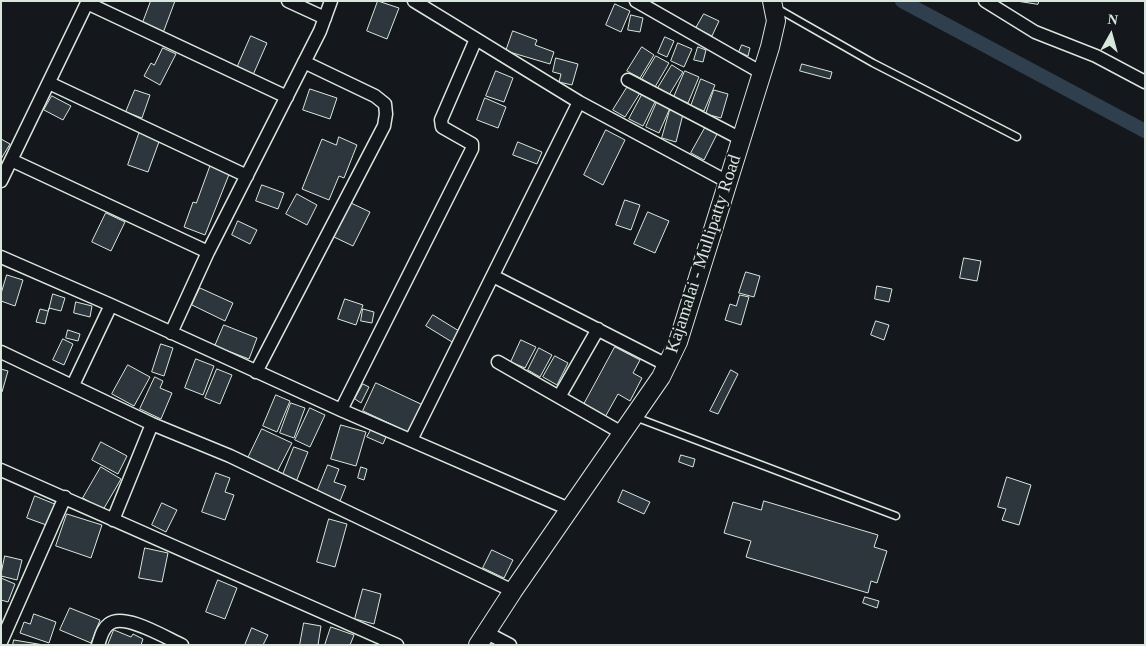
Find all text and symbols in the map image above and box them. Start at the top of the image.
north arrow [1086,10,1136,60]
text: N [1107,12,1119,28]
street label: Kajamalai - Mullipatty Road [662,152,746,356]

